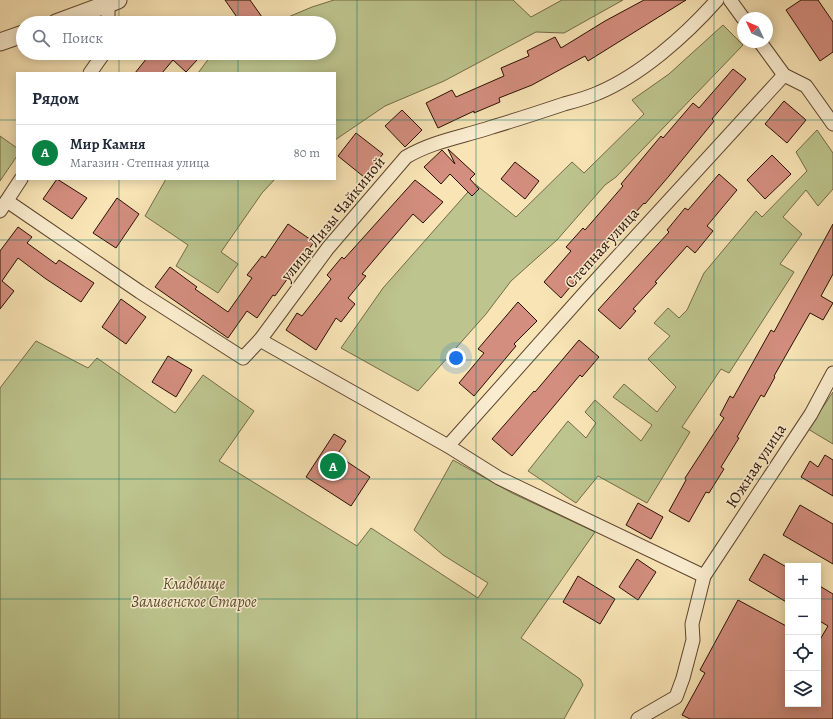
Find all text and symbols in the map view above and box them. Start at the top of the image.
north arrow [737,12,773,48]
search box [16,16,336,60]
icon: search [30,27,52,49]
text: Поиск [62,28,103,48]
text: Рядом [32,87,79,110]
text: Мир Камня [70,134,146,154]
text: A [41,144,49,161]
text: 80 m [293,144,320,161]
street label: улица Лизы Чайкиной [275,152,390,287]
text: Магазин · Степная улица [70,154,210,171]
street label: Степная улица [560,202,645,293]
your location [446,348,466,368]
street label: Южная улица [721,419,792,512]
pin: A [320,451,346,481]
map controls [785,563,821,707]
button: + [785,563,821,599]
park label: Кладбище Заливенское Старое [131,573,257,613]
button: − [785,599,821,635]
button: locate [785,635,821,671]
button: layers [785,671,821,707]

